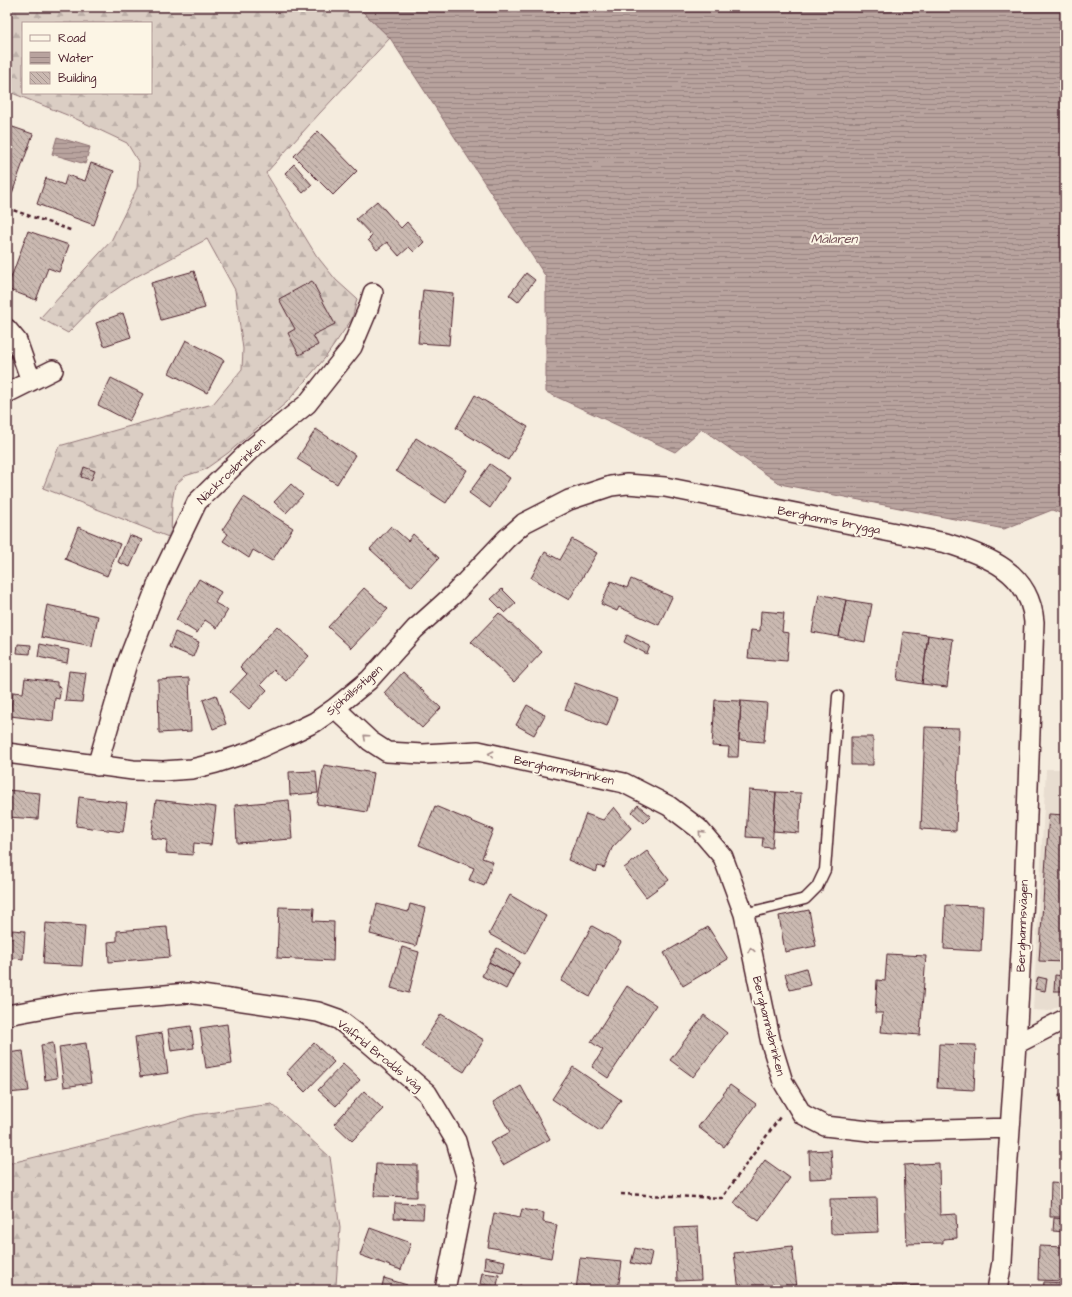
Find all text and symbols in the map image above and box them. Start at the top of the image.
legend [22,22,152,94]
text: Road [58,30,86,47]
text: Water [58,50,94,67]
text: Building [58,70,96,88]
water label: Mälaren [811,230,859,248]
street label: Näckrosbrinken [193,434,269,508]
street label: Berghamns brygga [776,502,882,540]
street label: Sjöhällsstigen [322,661,387,720]
one-way arrow [364,735,371,742]
one-way arrow [488,750,495,758]
street label: Berghamnsbrinken [512,752,616,790]
one-way arrow [699,830,706,837]
street label: Berghamnsvägen [1012,880,1034,972]
one-way arrow [747,947,756,953]
street label: Berghamnsbrinken [747,974,789,1078]
street label: Valfrid Brodds väg [333,1016,426,1096]

